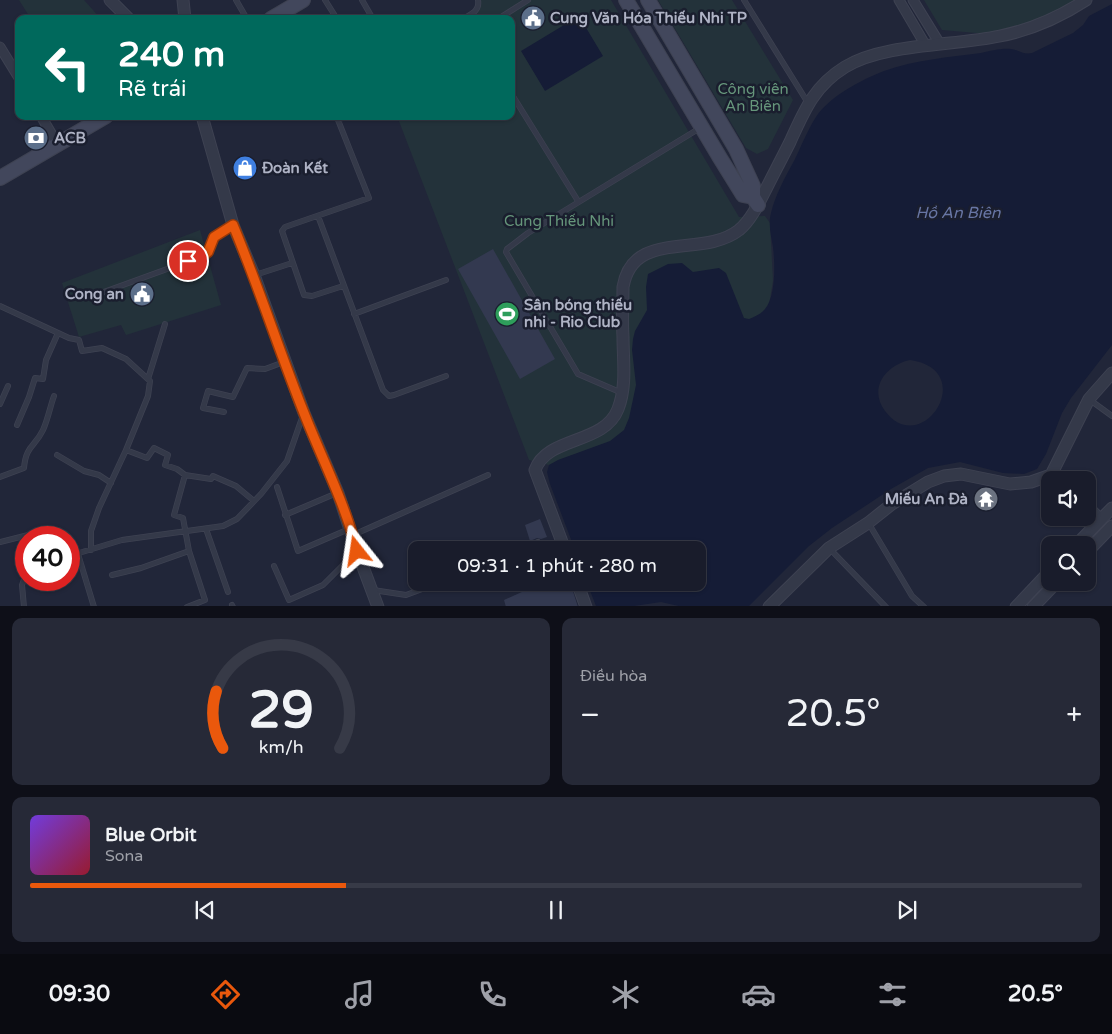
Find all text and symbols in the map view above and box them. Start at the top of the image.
public building icon: Cung Văn Hóa Thiếu Nhi TP [520,5,546,31]
place label: Cung Văn Hóa Thiếu Nhi TP [550,9,747,28]
text: 240 m [118,34,225,76]
icon: left [35,35,100,100]
text: Rẽ trái [118,76,187,102]
park label: Công viên An Biên [717,80,789,115]
bank icon: ACB [23,125,49,151]
place label: ACB [54,129,86,147]
shop icon: Đoàn Kết [232,155,258,181]
place label: Đoàn Kết [261,159,328,177]
water label: Hồ An Biên [915,203,1002,223]
park label: Cung Thiếu Nhi [504,212,614,230]
pin [167,240,209,282]
icon: arrive [174,247,202,275]
public building icon: Cong an [129,281,155,307]
place label: Cong an [65,285,124,304]
place label: Sân bóng thiếu nhi - Rio Club [524,296,632,331]
sports icon: Sân bóng thiếu nhi - Rio Club [494,301,520,327]
map controls [1041,471,1096,591]
button: sound [1041,471,1096,526]
temple icon: Miếu An Đà [973,486,999,512]
place label: Miếu An Đà [885,490,968,508]
position arrow [330,524,382,576]
speed limit sign: 40 [15,526,80,591]
button: search [1041,536,1096,591]
text: 09:31 · 1 phút · 280 m [457,555,657,577]
text: Điều hòa [580,666,647,686]
text: 29 [248,679,314,742]
text: 20.5° [786,691,881,737]
text: − [580,698,600,732]
text: + [1066,698,1082,732]
text: km/h [259,737,303,758]
text: Blue Orbit [105,824,197,846]
text: Sona [105,846,143,866]
icon: previous [191,896,219,924]
icon: pause [542,896,570,924]
icon: next [893,896,921,924]
icon: directions [208,977,243,1012]
icon: music [342,977,377,1012]
icon: phone [475,977,510,1012]
icon: climate [608,977,643,1012]
icon: car [741,977,776,1012]
icon: filters [875,977,910,1012]
text: 09:30 [49,981,110,1007]
text: 20.5° [1008,981,1063,1007]

